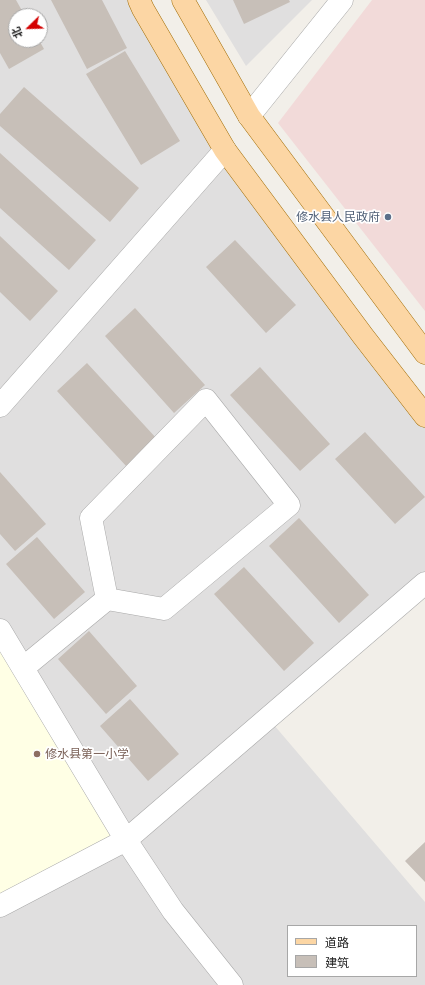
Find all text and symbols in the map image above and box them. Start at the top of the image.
north arrow [8,8,48,48]
text: 北 [9,25,26,40]
place label: 修水县人民政府 [296,210,380,224]
marker: 修水县人民政府 [383,212,393,222]
place label: 修水县第一小学 [45,747,129,761]
marker: 修水县第一小学 [32,749,42,759]
legend [287,925,417,977]
text: 道路 [325,936,349,950]
text: 建筑 [325,956,349,970]

